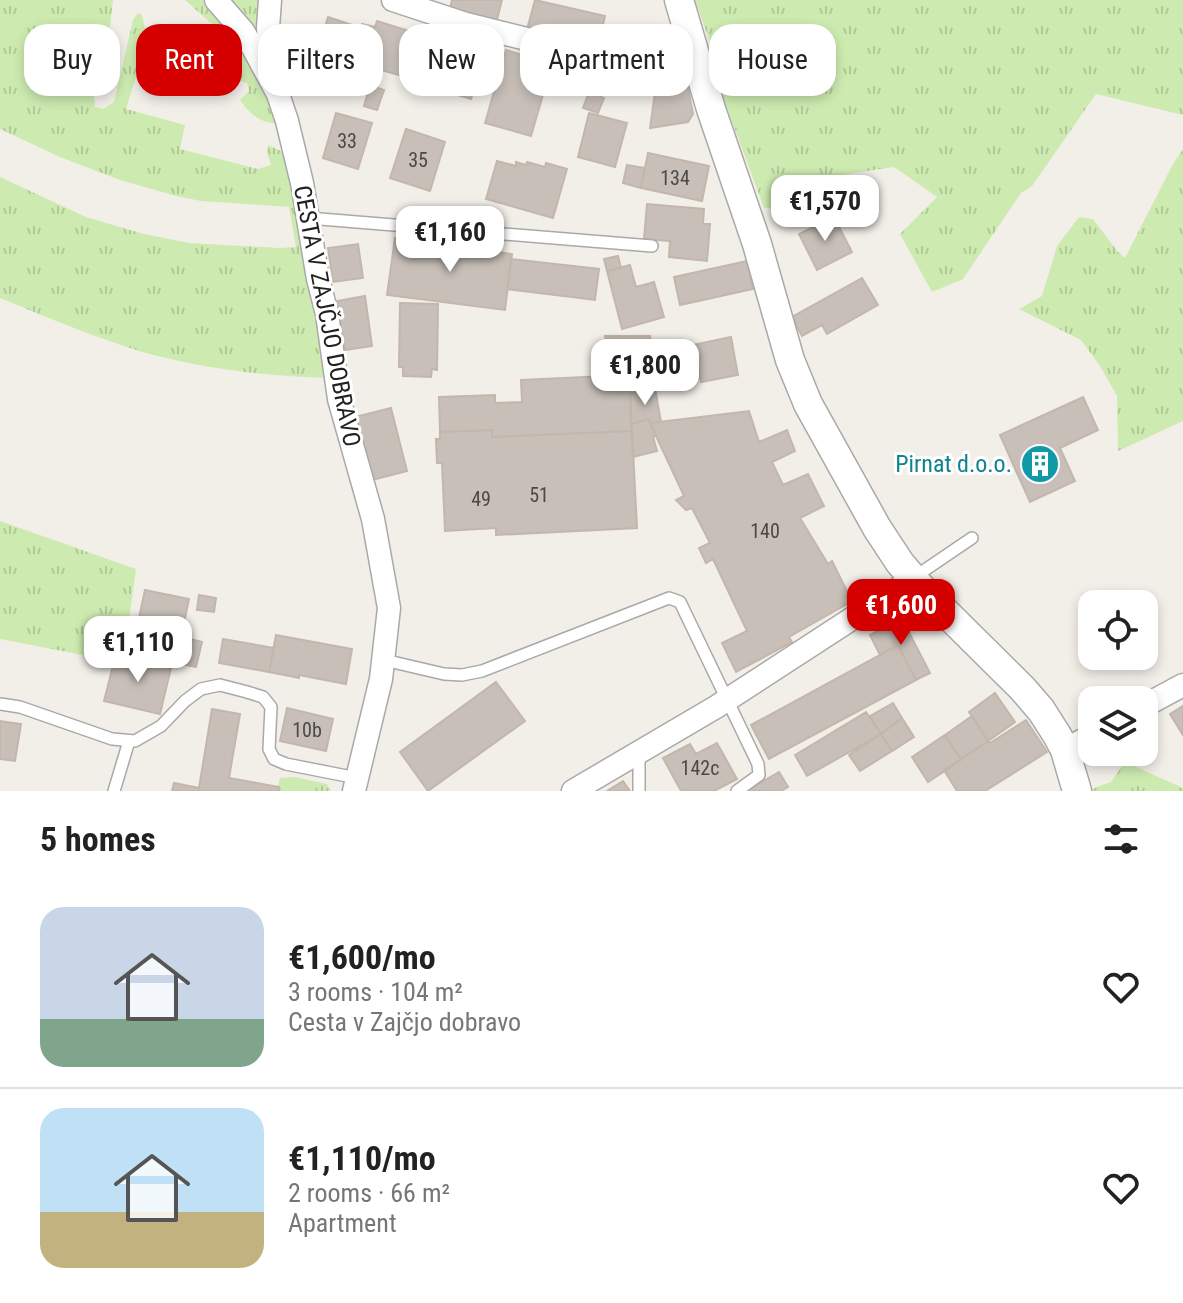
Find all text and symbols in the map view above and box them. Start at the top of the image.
chip: Buy [24,24,120,96]
chip: Rent [136,24,242,96]
chip: Filters [258,24,383,96]
chip: New [399,24,504,96]
chip: Apartment [520,24,693,96]
chip: House [709,24,836,96]
house number: 33 [337,129,357,153]
house number: 35 [408,148,428,172]
house number: 134 [660,166,690,190]
pin: €1,570 [760,175,890,243]
street label: CESTA V ZAJČJO DOBRAVO [288,183,367,449]
text: €1,570 [789,186,861,216]
pin: €1,160 [385,206,515,274]
text: €1,160 [414,217,486,247]
pin: €1,800 [580,339,710,407]
text: €1,800 [609,350,681,380]
building icon: Pirnat d.o.o. [1019,443,1061,485]
place label: Pirnat d.o.o. [895,450,1012,478]
house number: 51 [529,483,549,507]
house number: 49 [471,487,491,511]
house number: 140 [750,519,780,543]
pin: €1,600 [836,579,966,647]
text: €1,600 [865,590,937,620]
map controls [1078,590,1158,766]
button: locate [1078,590,1158,670]
pin: €1,110 [73,616,203,684]
text: €1,110 [102,627,174,657]
button: layers [1078,686,1158,766]
house number: 10b [292,718,322,742]
house number: 142c [681,756,719,780]
icon: filters [1099,817,1143,861]
text: 5 homes [40,819,156,859]
text: €1,600/mo [288,937,436,977]
icon: home [104,939,200,1035]
icon: heart [1099,965,1143,1009]
text: 3 rooms · 104 m² [288,977,463,1007]
text: Cesta v Zajčjo dobravo [288,1007,521,1037]
text: €1,110/mo [288,1138,436,1178]
icon: home [104,1140,200,1236]
icon: heart [1099,1166,1143,1210]
text: 2 rooms · 66 m² [288,1178,450,1208]
text: Apartment [288,1208,397,1238]

